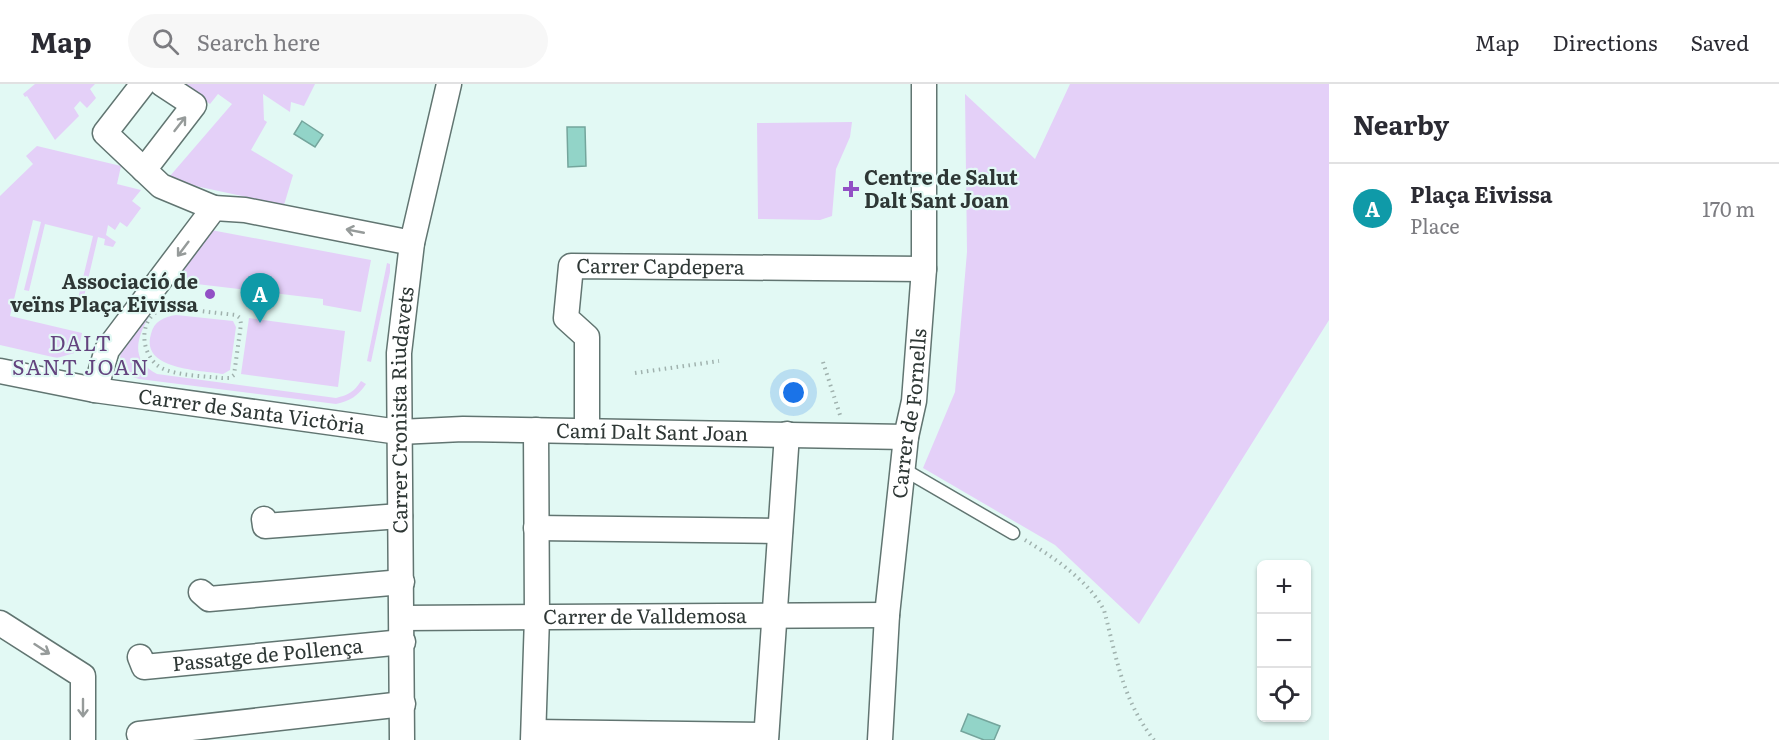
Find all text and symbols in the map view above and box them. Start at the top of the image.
search box [128,14,548,68]
text: Map [30,20,92,62]
icon: search [149,25,182,58]
text: Search here [197,25,320,58]
text: Map [1475,26,1520,57]
text: Directions [1553,26,1658,57]
text: Saved [1691,26,1749,57]
text: Nearby [1353,104,1449,143]
one-way arrow [173,116,186,132]
place label: Centre de Salut Dalt Sant Joan [864,161,1018,214]
text: Plaça Eivissa [1410,177,1553,210]
marker: Centre de Salut Dalt Sant Joan [842,180,860,198]
text: A [1365,193,1380,223]
text: 170 m [1702,193,1755,223]
text: Place [1410,210,1460,240]
one-way arrow [346,225,365,236]
one-way arrow [177,241,190,257]
street label: Carrer Capdepera [576,249,745,280]
place label: Associació de veïns Plaça Eivissa [10,265,198,318]
pin: A [240,274,280,323]
street label: Carrer Cronista Riudavets [382,285,420,534]
marker: Associació de veïns Plaça Eivissa [203,287,217,301]
district label: DALT SANT JOAN [12,326,150,381]
street label: Carrer de Fornells [883,327,932,500]
your location [779,378,808,407]
street label: Carrer de Santa Victòria [137,379,367,440]
street label: Camí Dalt Sant Joan [556,414,748,447]
map controls [1257,560,1311,722]
button: + [1257,560,1311,614]
street label: Carrer de Valldemosa [543,599,747,630]
button: − [1257,614,1311,668]
street label: Passatge de Pollença [171,629,364,677]
one-way arrow [33,643,50,655]
button: locate [1257,668,1311,722]
one-way arrow [77,697,89,717]

